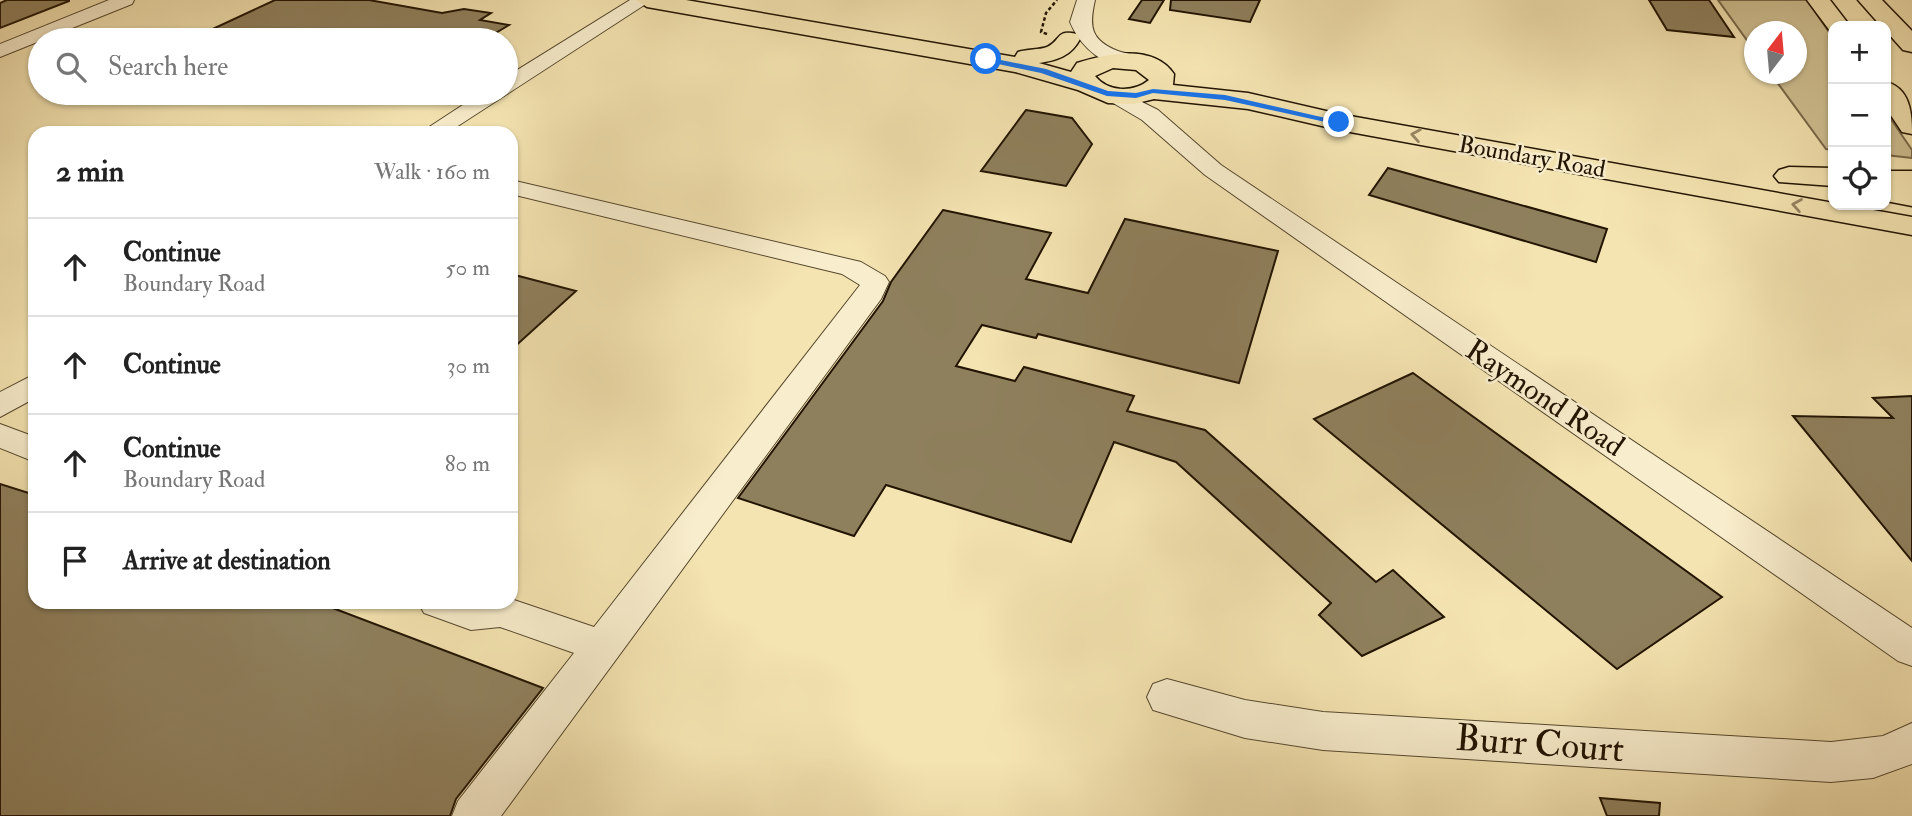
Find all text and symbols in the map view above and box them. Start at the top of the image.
north arrow [1744,21,1807,84]
map controls [1828,21,1891,210]
button: + [1828,21,1891,84]
search box [28,28,518,105]
route start [970,43,1001,74]
icon: search [52,48,90,86]
text: Search here [108,51,228,83]
button: − [1828,84,1891,147]
route end [1323,106,1354,137]
one-way arrow [1410,128,1422,143]
street label: Boundary Road [1456,129,1608,185]
button: locate [1828,147,1891,210]
text: 2 min [56,153,124,190]
text: Walk · 160 m [374,157,490,186]
one-way arrow [1791,198,1803,213]
text: Continue [123,237,221,269]
icon: ahead [56,248,94,286]
text: 50 m [446,253,490,282]
text: Boundary Road [123,269,265,298]
street label: Raymond Road [1459,331,1632,465]
icon: ahead [56,346,94,384]
text: Continue [123,349,221,381]
text: 30 m [447,351,490,380]
text: Continue [123,433,221,465]
icon: ahead [56,444,94,482]
text: 80 m [445,449,490,478]
text: Boundary Road [123,465,265,494]
icon: arrive [56,542,94,580]
text: Arrive at destination [123,545,331,577]
street label: Burr Court [1454,715,1626,773]

